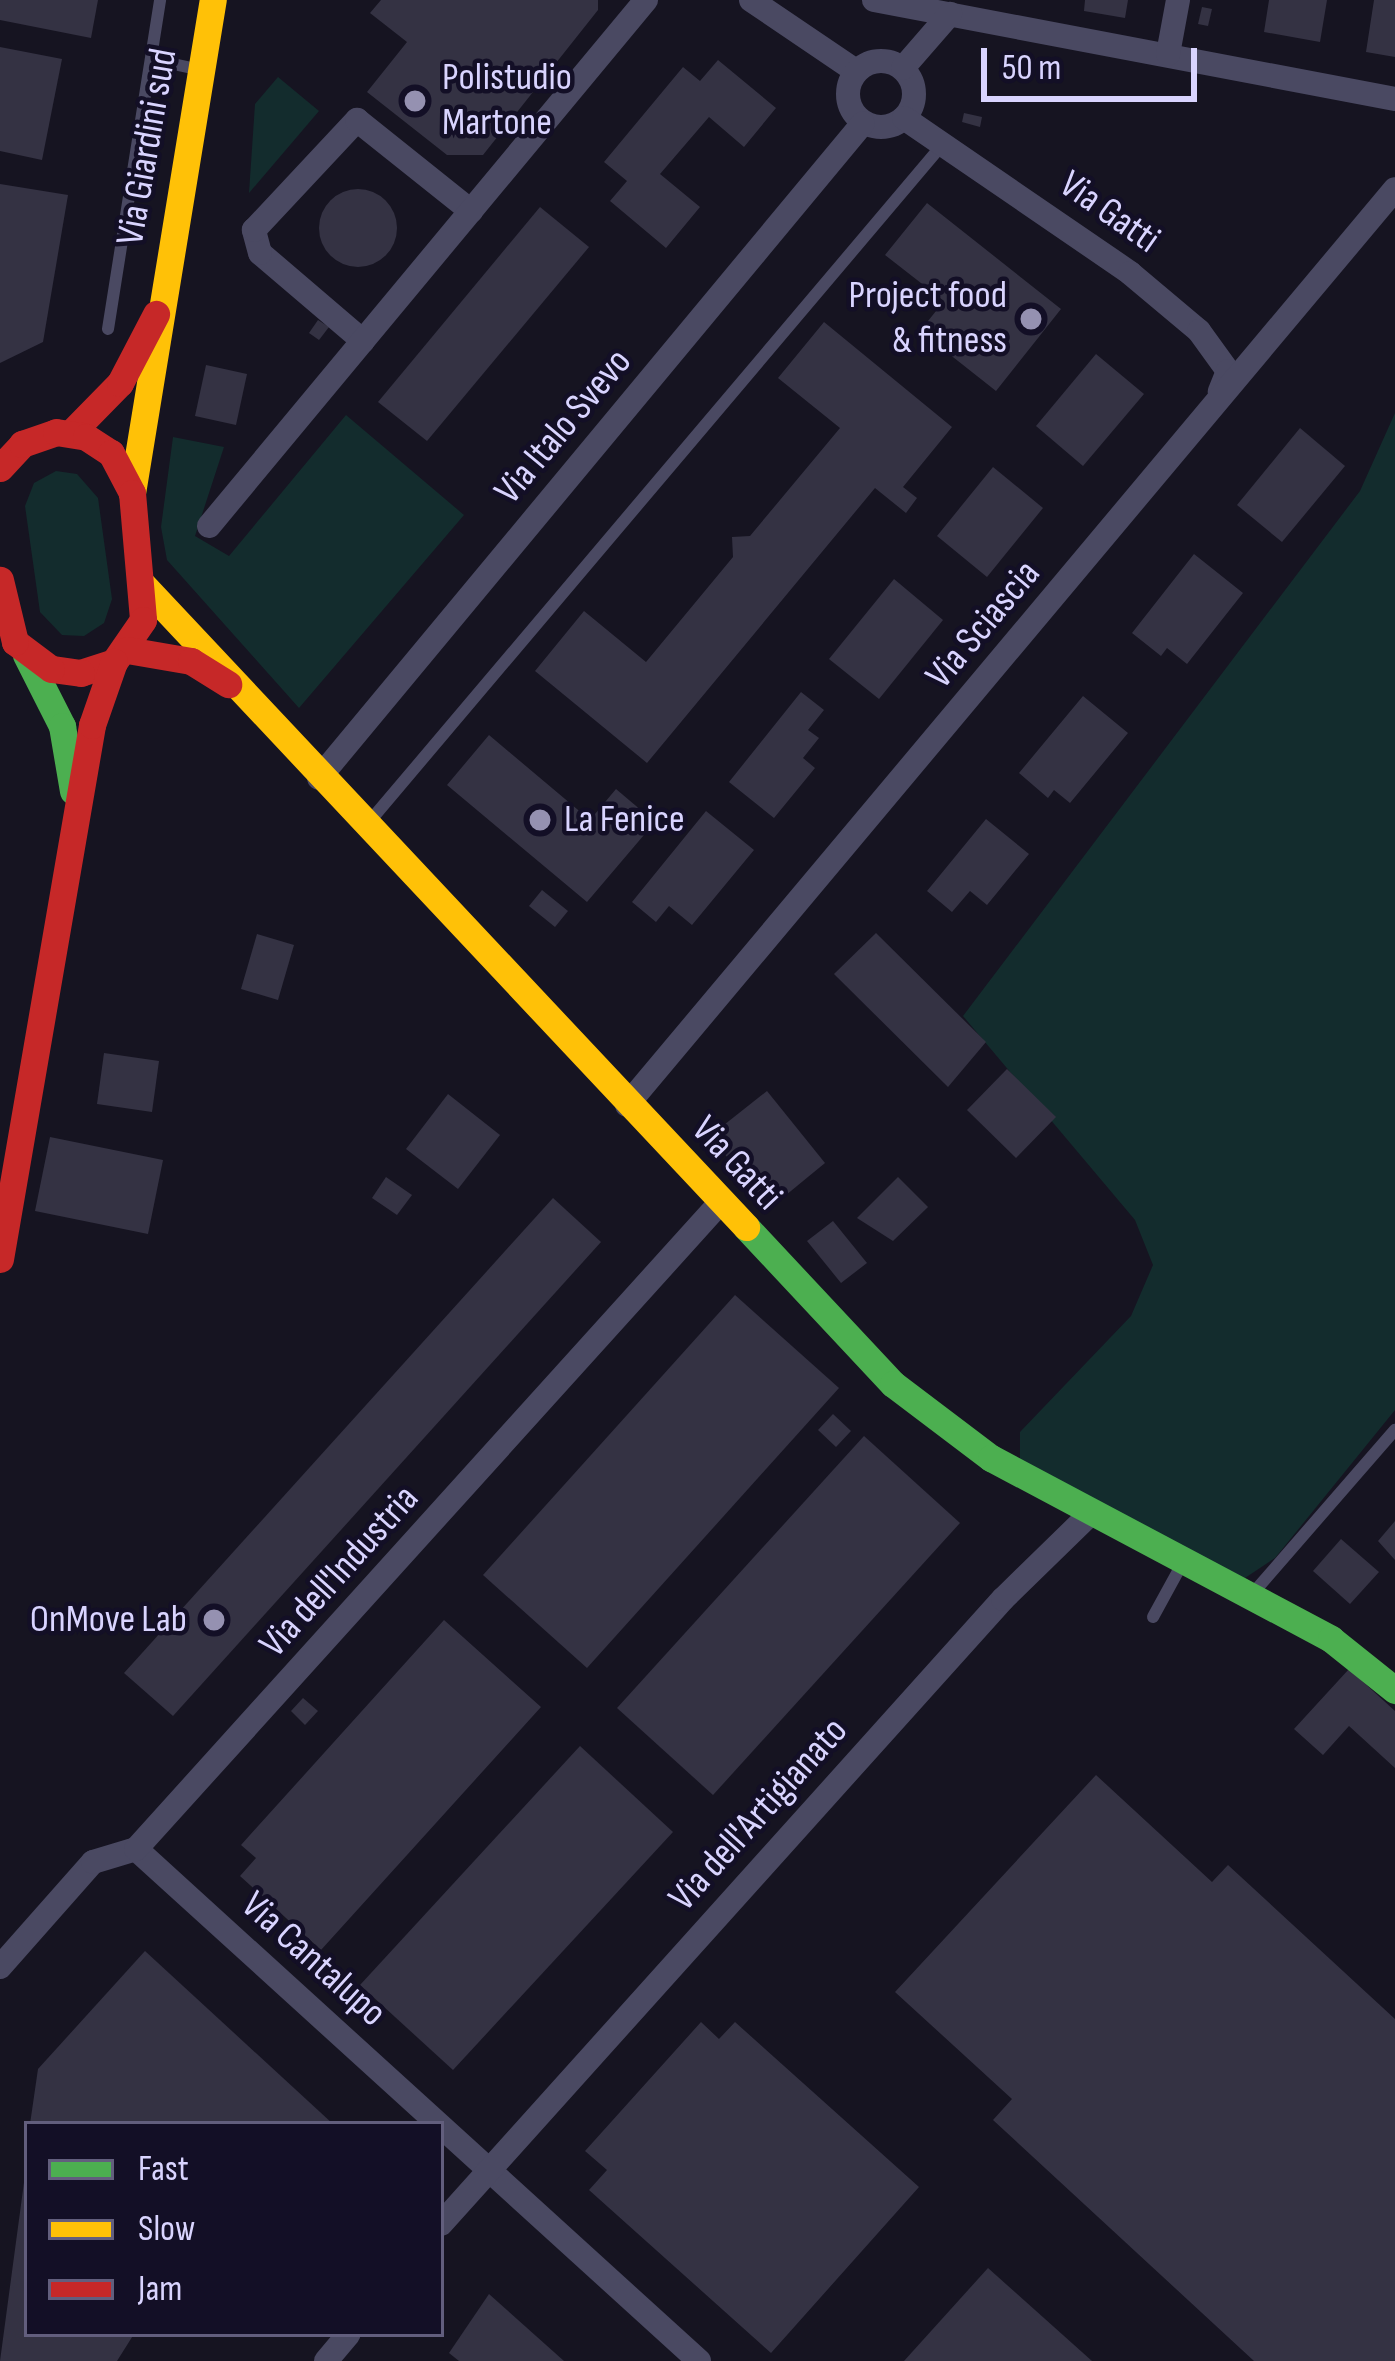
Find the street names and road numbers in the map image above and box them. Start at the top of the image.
street label: Via Giardini sud [108,45,188,249]
street label: Via Gatti [1050,162,1168,264]
street label: Via Italo Svevo [486,340,642,514]
street label: Via Sciascia [917,552,1051,698]
street label: Via Gatti [681,1107,791,1221]
street label: Via dell'Industria [251,1476,429,1668]
street label: Via dell'Artigianato [660,1709,858,1921]
street label: Via Cantalupo [231,1883,395,2037]

